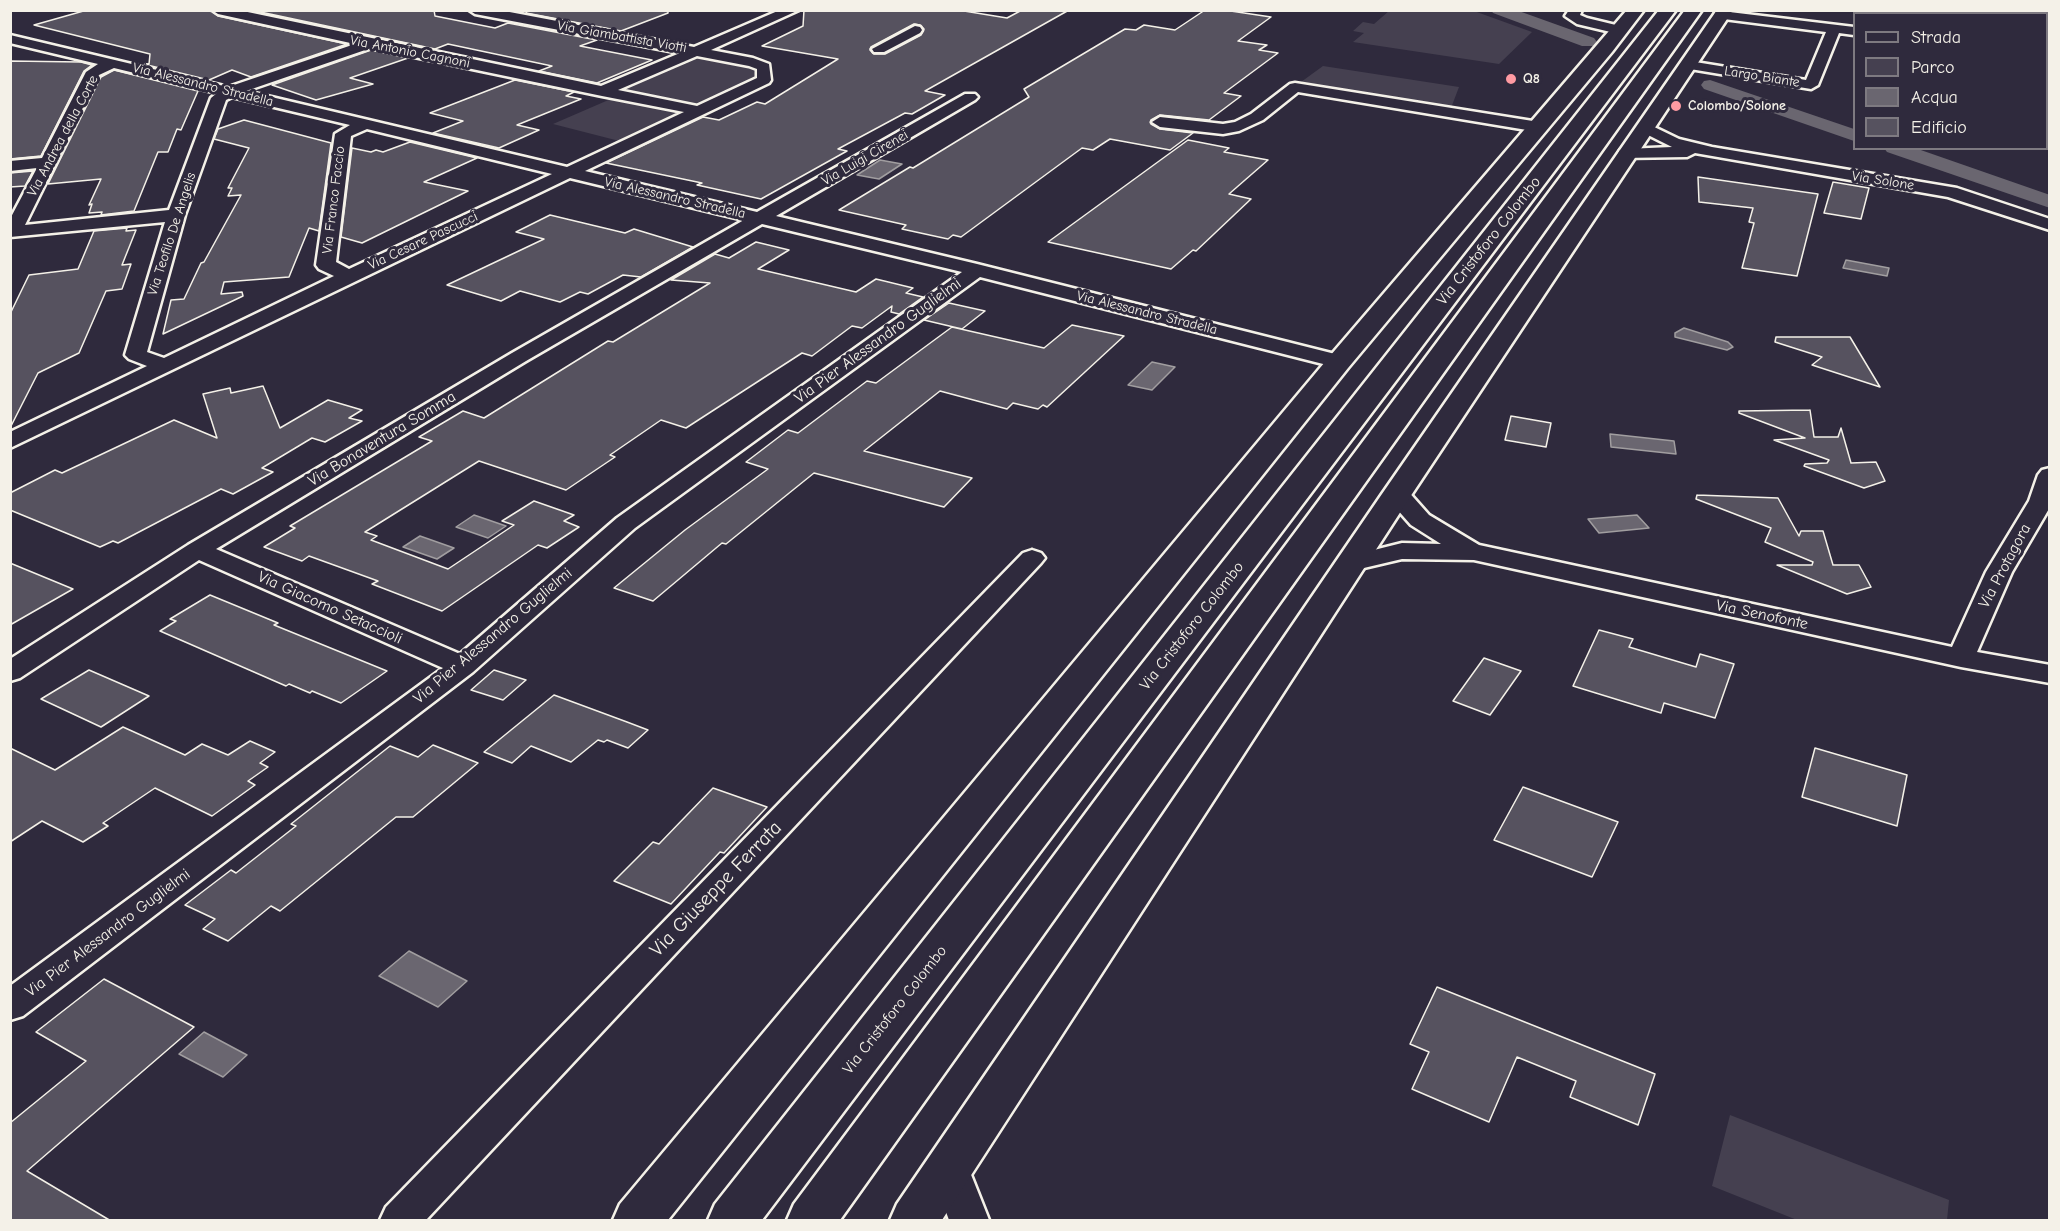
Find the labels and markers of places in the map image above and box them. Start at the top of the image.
place label: Q8 [1523,71,1540,87]
marker: Q8 [1504,72,1518,86]
place label: Colombo/Solone [1688,98,1786,114]
marker: Colombo/Solone [1669,99,1683,113]

